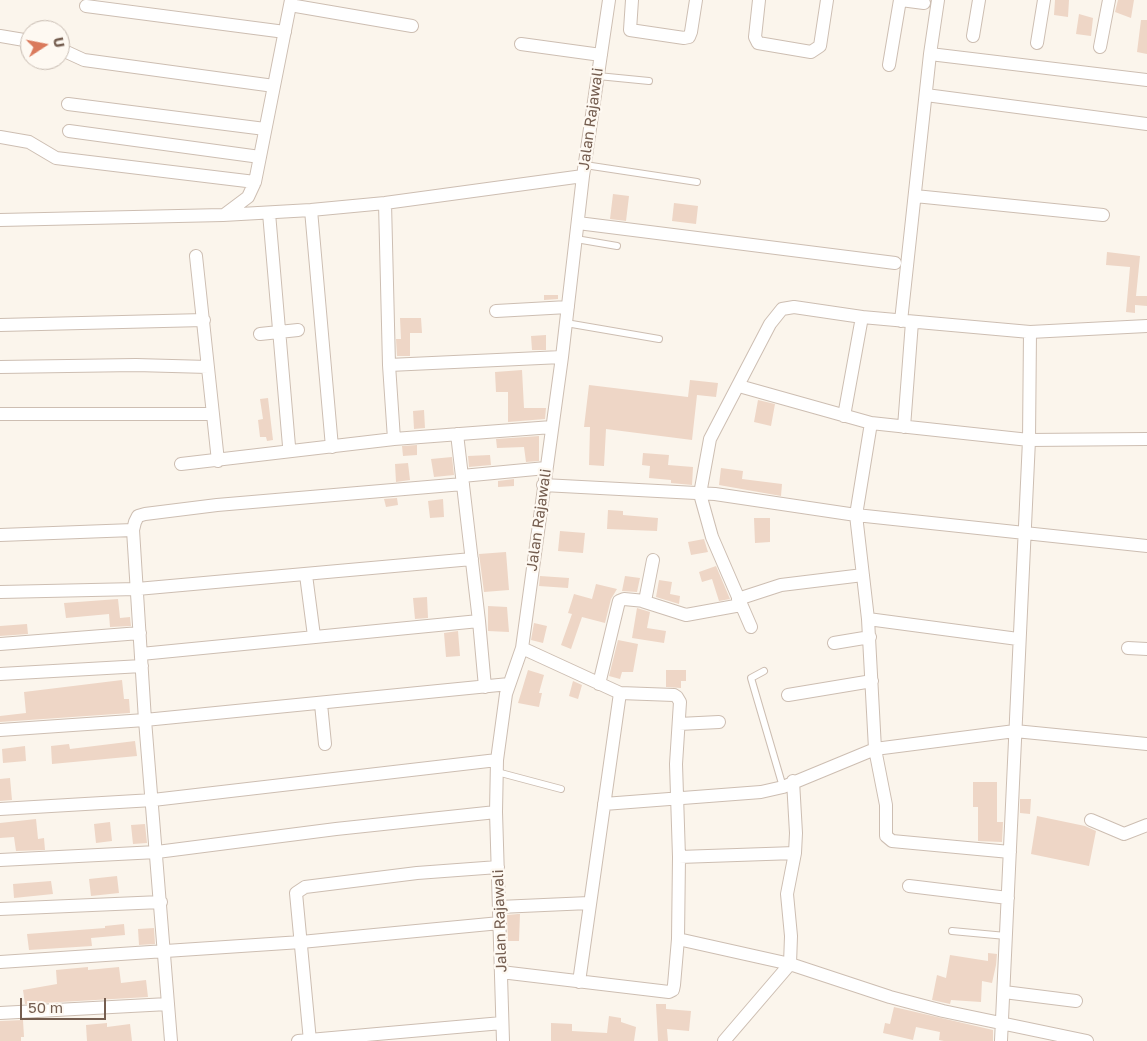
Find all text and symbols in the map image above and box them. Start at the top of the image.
north arrow [20,20,70,70]
text: U [50,36,69,49]
street label: Jalan Rajawali [575,67,607,171]
street label: Jalan Rajawali [523,468,555,572]
street label: Jalan Rajawali [489,869,511,973]
scale bar [22,988,109,1020]
text: 50 m [28,998,63,1016]

